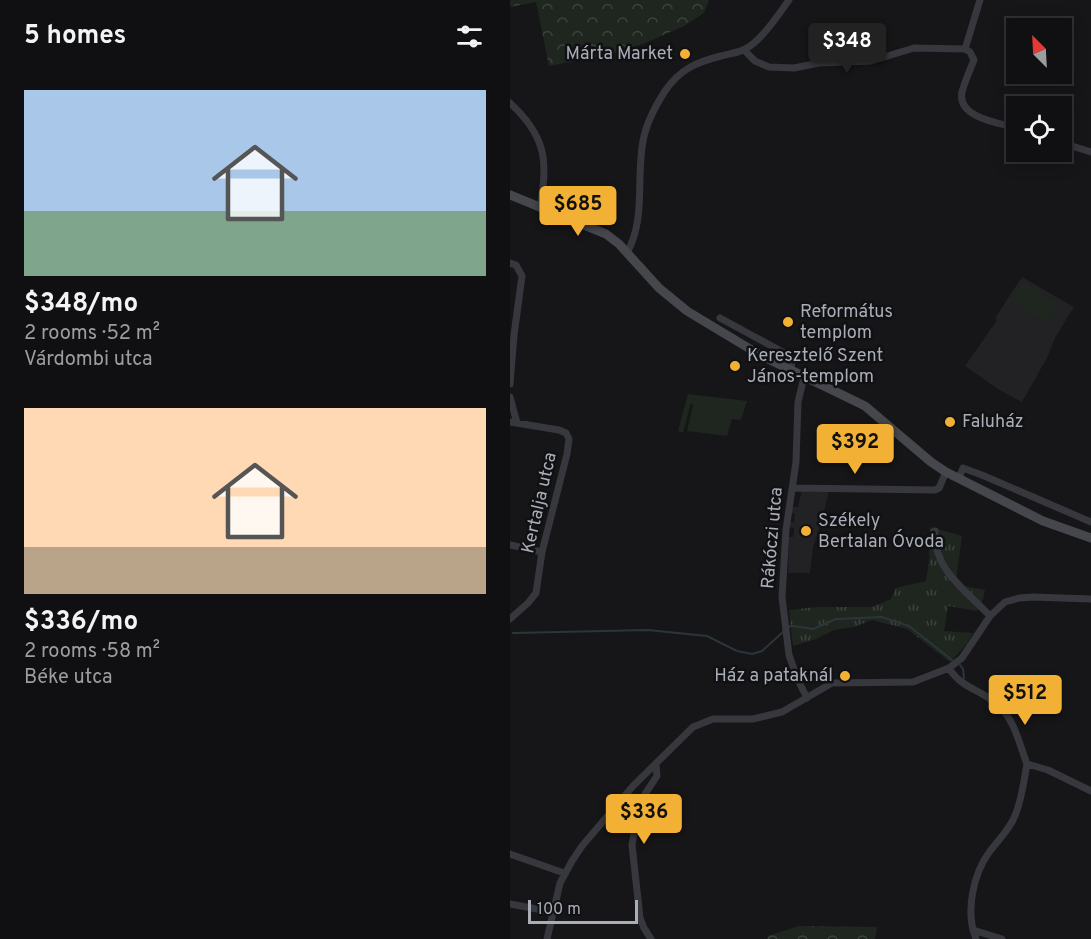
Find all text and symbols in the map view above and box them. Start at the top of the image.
north arrow [1006,18,1072,84]
map controls [1006,18,1072,162]
text: 5 homes [24,20,126,53]
icon: filters [453,20,486,53]
pin: $348 [811,23,883,74]
text: $348 [822,29,872,55]
place label: Márta Market [566,43,673,66]
marker: Márta Market [678,47,692,61]
button: locate [1006,96,1072,162]
icon: home [201,129,309,237]
pin: $685 [542,186,614,237]
text: $685 [553,192,603,218]
text: $348/mo [24,288,138,321]
place label: Református templom [800,301,893,345]
marker: Református templom [781,315,795,329]
text: 2 rooms · 52 m² [24,321,160,347]
place label: Keresztelő Szent János-templom [747,345,883,389]
text: Várdombi utca [24,347,153,373]
marker: Keresztelő Szent János-templom [728,359,742,373]
place label: Faluház [962,411,1024,434]
marker: Faluház [943,415,957,429]
pin: $392 [819,424,891,475]
text: $392 [831,430,879,456]
icon: home [201,447,309,555]
street label: Kertalja utca [517,450,563,556]
street label: Rákóczi utca [757,486,789,590]
place label: Székely Bertalan Óvoda [818,510,944,554]
marker: Székely Bertalan Óvoda [799,524,813,538]
text: $336/mo [24,606,138,639]
text: 2 rooms · 58 m² [24,639,160,665]
text: Béke utca [24,665,112,691]
place label: Ház a pataknál [714,665,833,688]
marker: Ház a pataknál [838,669,852,683]
pin: $512 [989,675,1061,726]
text: $512 [1003,681,1047,707]
pin: $336 [608,794,680,845]
text: $336 [620,800,668,826]
scale bar [528,897,638,924]
text: 100 m [537,900,581,920]

